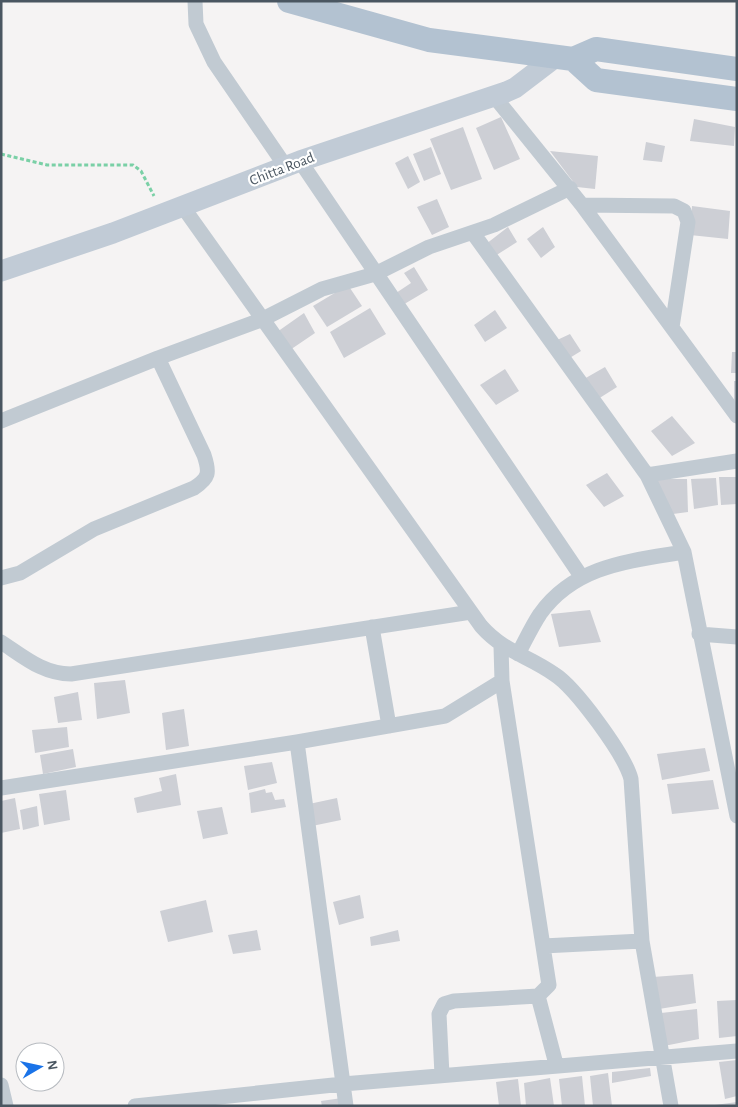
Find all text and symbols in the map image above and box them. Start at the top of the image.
street label: Chitta Road [248,150,317,188]
north arrow [15,1042,65,1092]
text: N [44,1059,60,1071]

